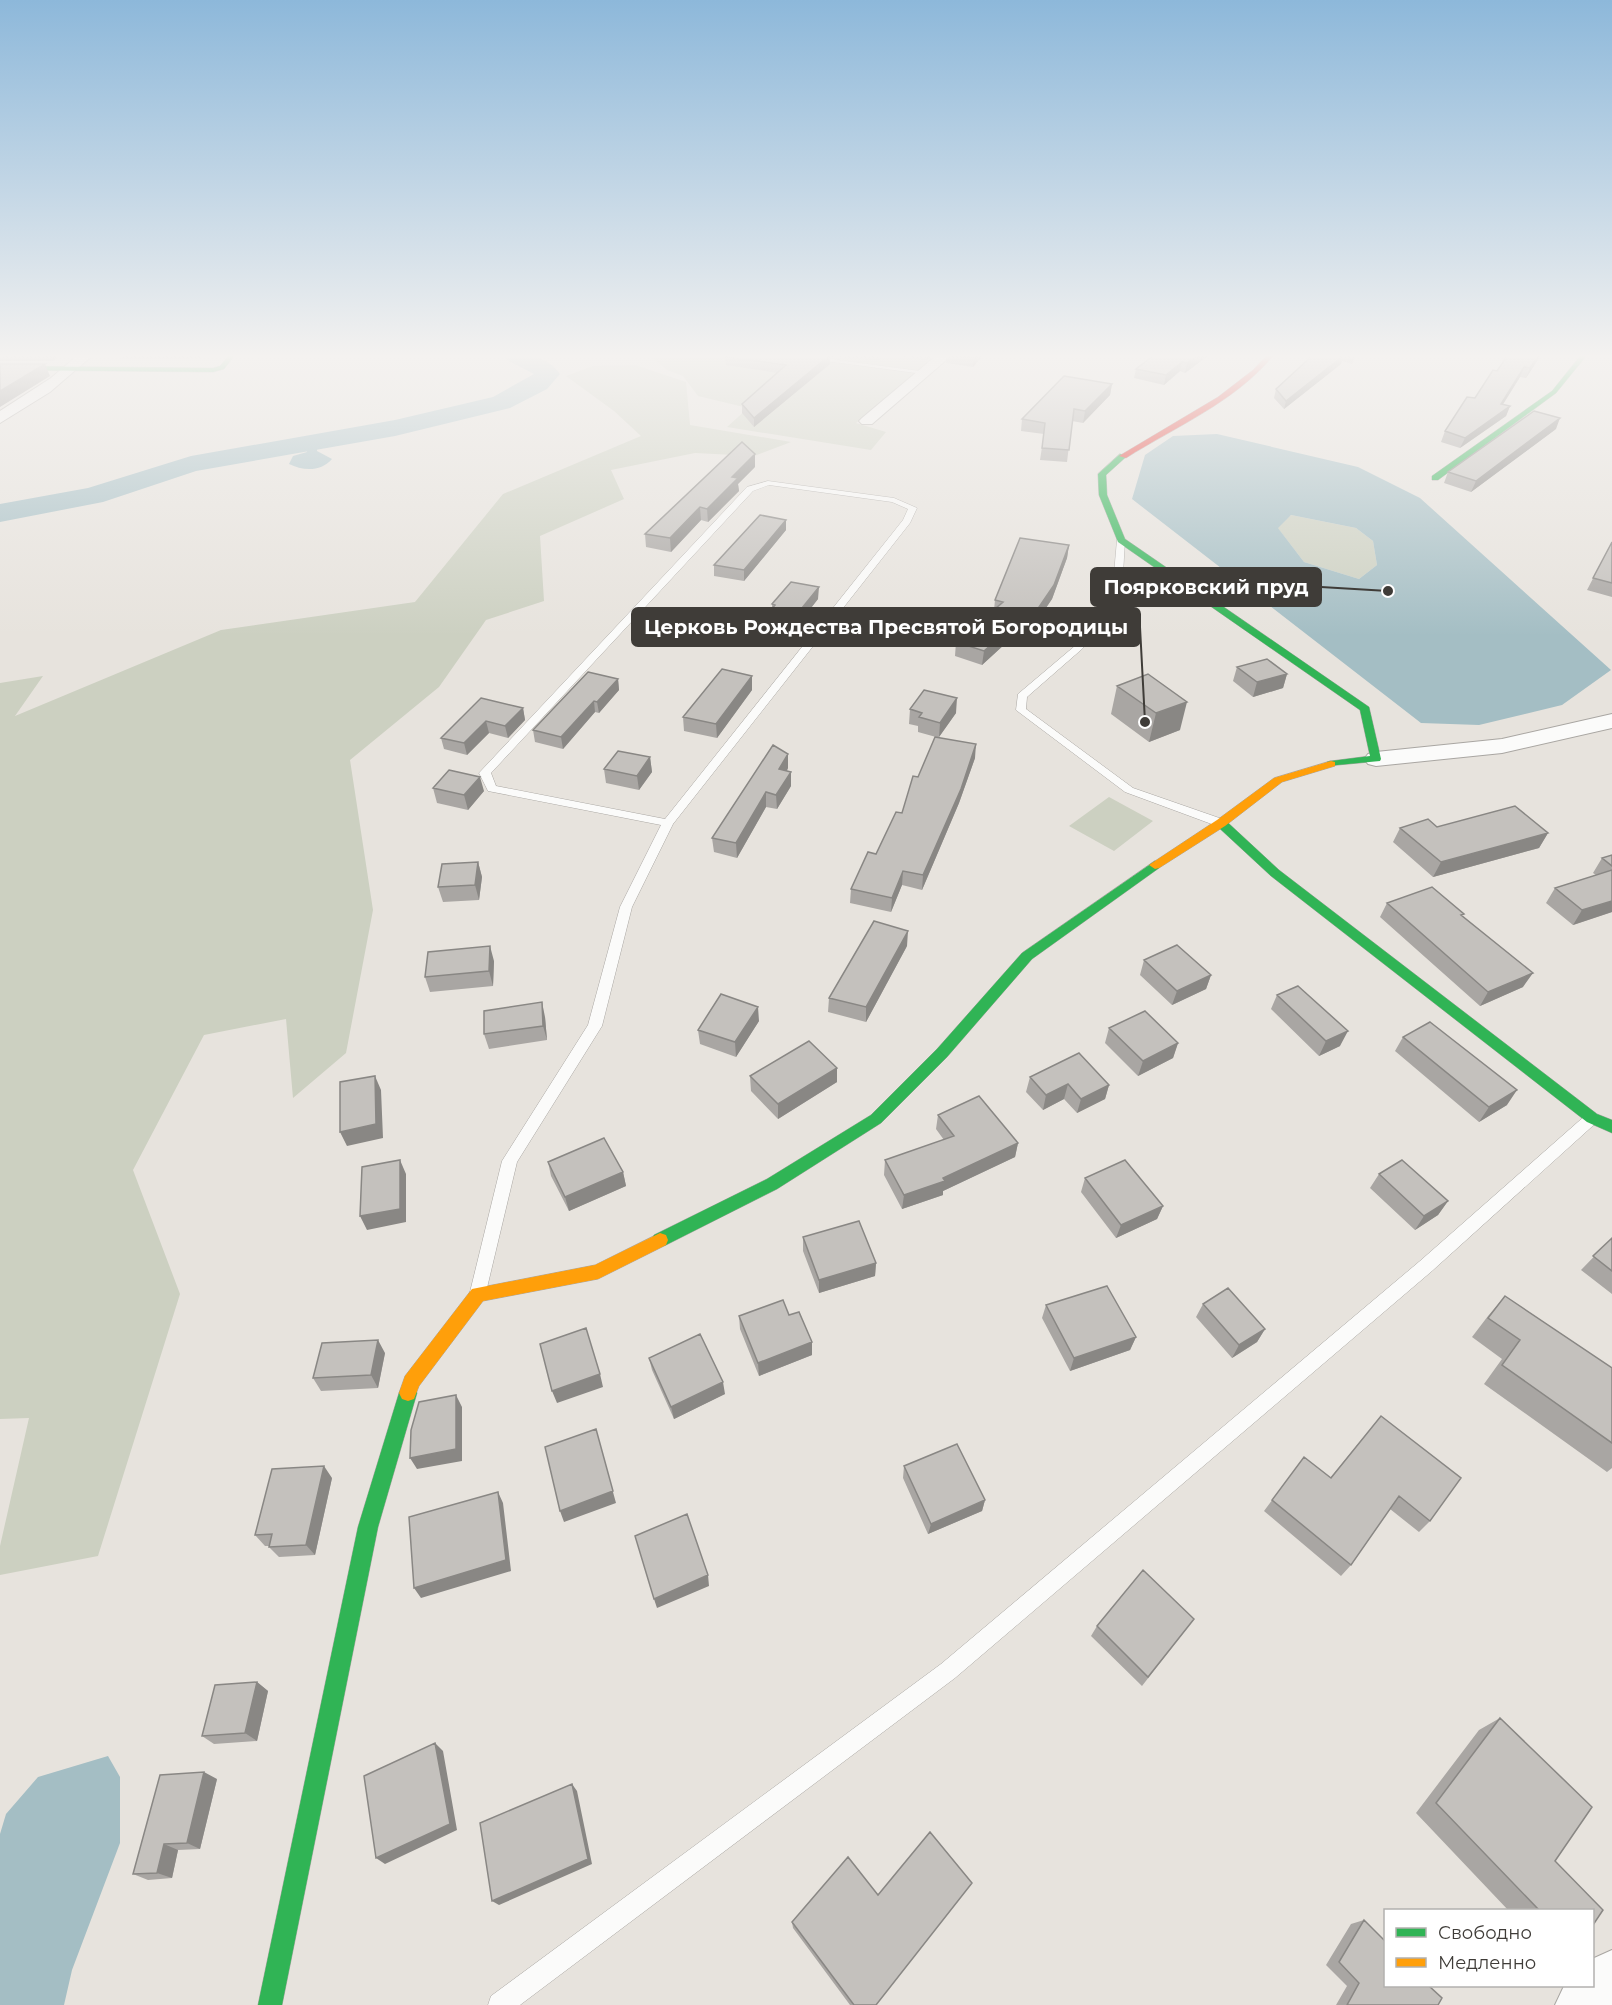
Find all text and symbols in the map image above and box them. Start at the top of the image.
callout: Поярковский пруд [1091,568,1321,606]
text: Поярковский пруд [1103,575,1309,599]
callout: Церковь Рождества Пресвятой Богородицы [632,608,1140,646]
text: Церковь Рождества Пресвятой Богородицы [644,615,1128,639]
legend [1384,1909,1594,1987]
text: Свободно [1438,1922,1532,1944]
text: Медленно [1438,1952,1536,1974]

